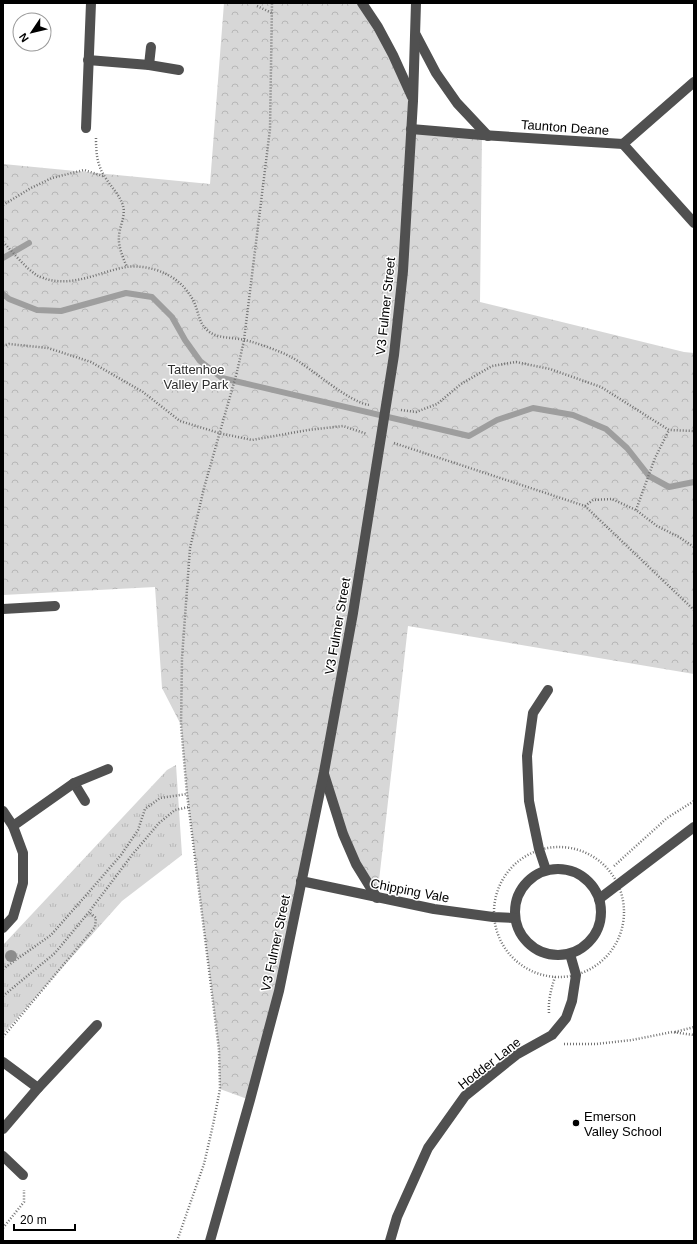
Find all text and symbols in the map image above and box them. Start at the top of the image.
north arrow [12,12,52,52]
text: N [17,31,31,44]
street label: Taunton Deane [520,117,609,138]
street label: V3 Fulmer Street [373,256,398,356]
park label: Tattenhoe Valley Park [164,362,229,392]
street label: V3 Fulmer Street [322,576,353,676]
street label: Chipping Vale [369,875,451,905]
street label: V3 Fulmer Street [258,893,293,993]
street label: Hodder Lane [455,1034,524,1092]
place label: Emerson Valley School [584,1109,662,1139]
marker: Emerson Valley School [571,1118,581,1128]
scale bar [14,1206,75,1232]
text: 20 m [20,1213,47,1227]

